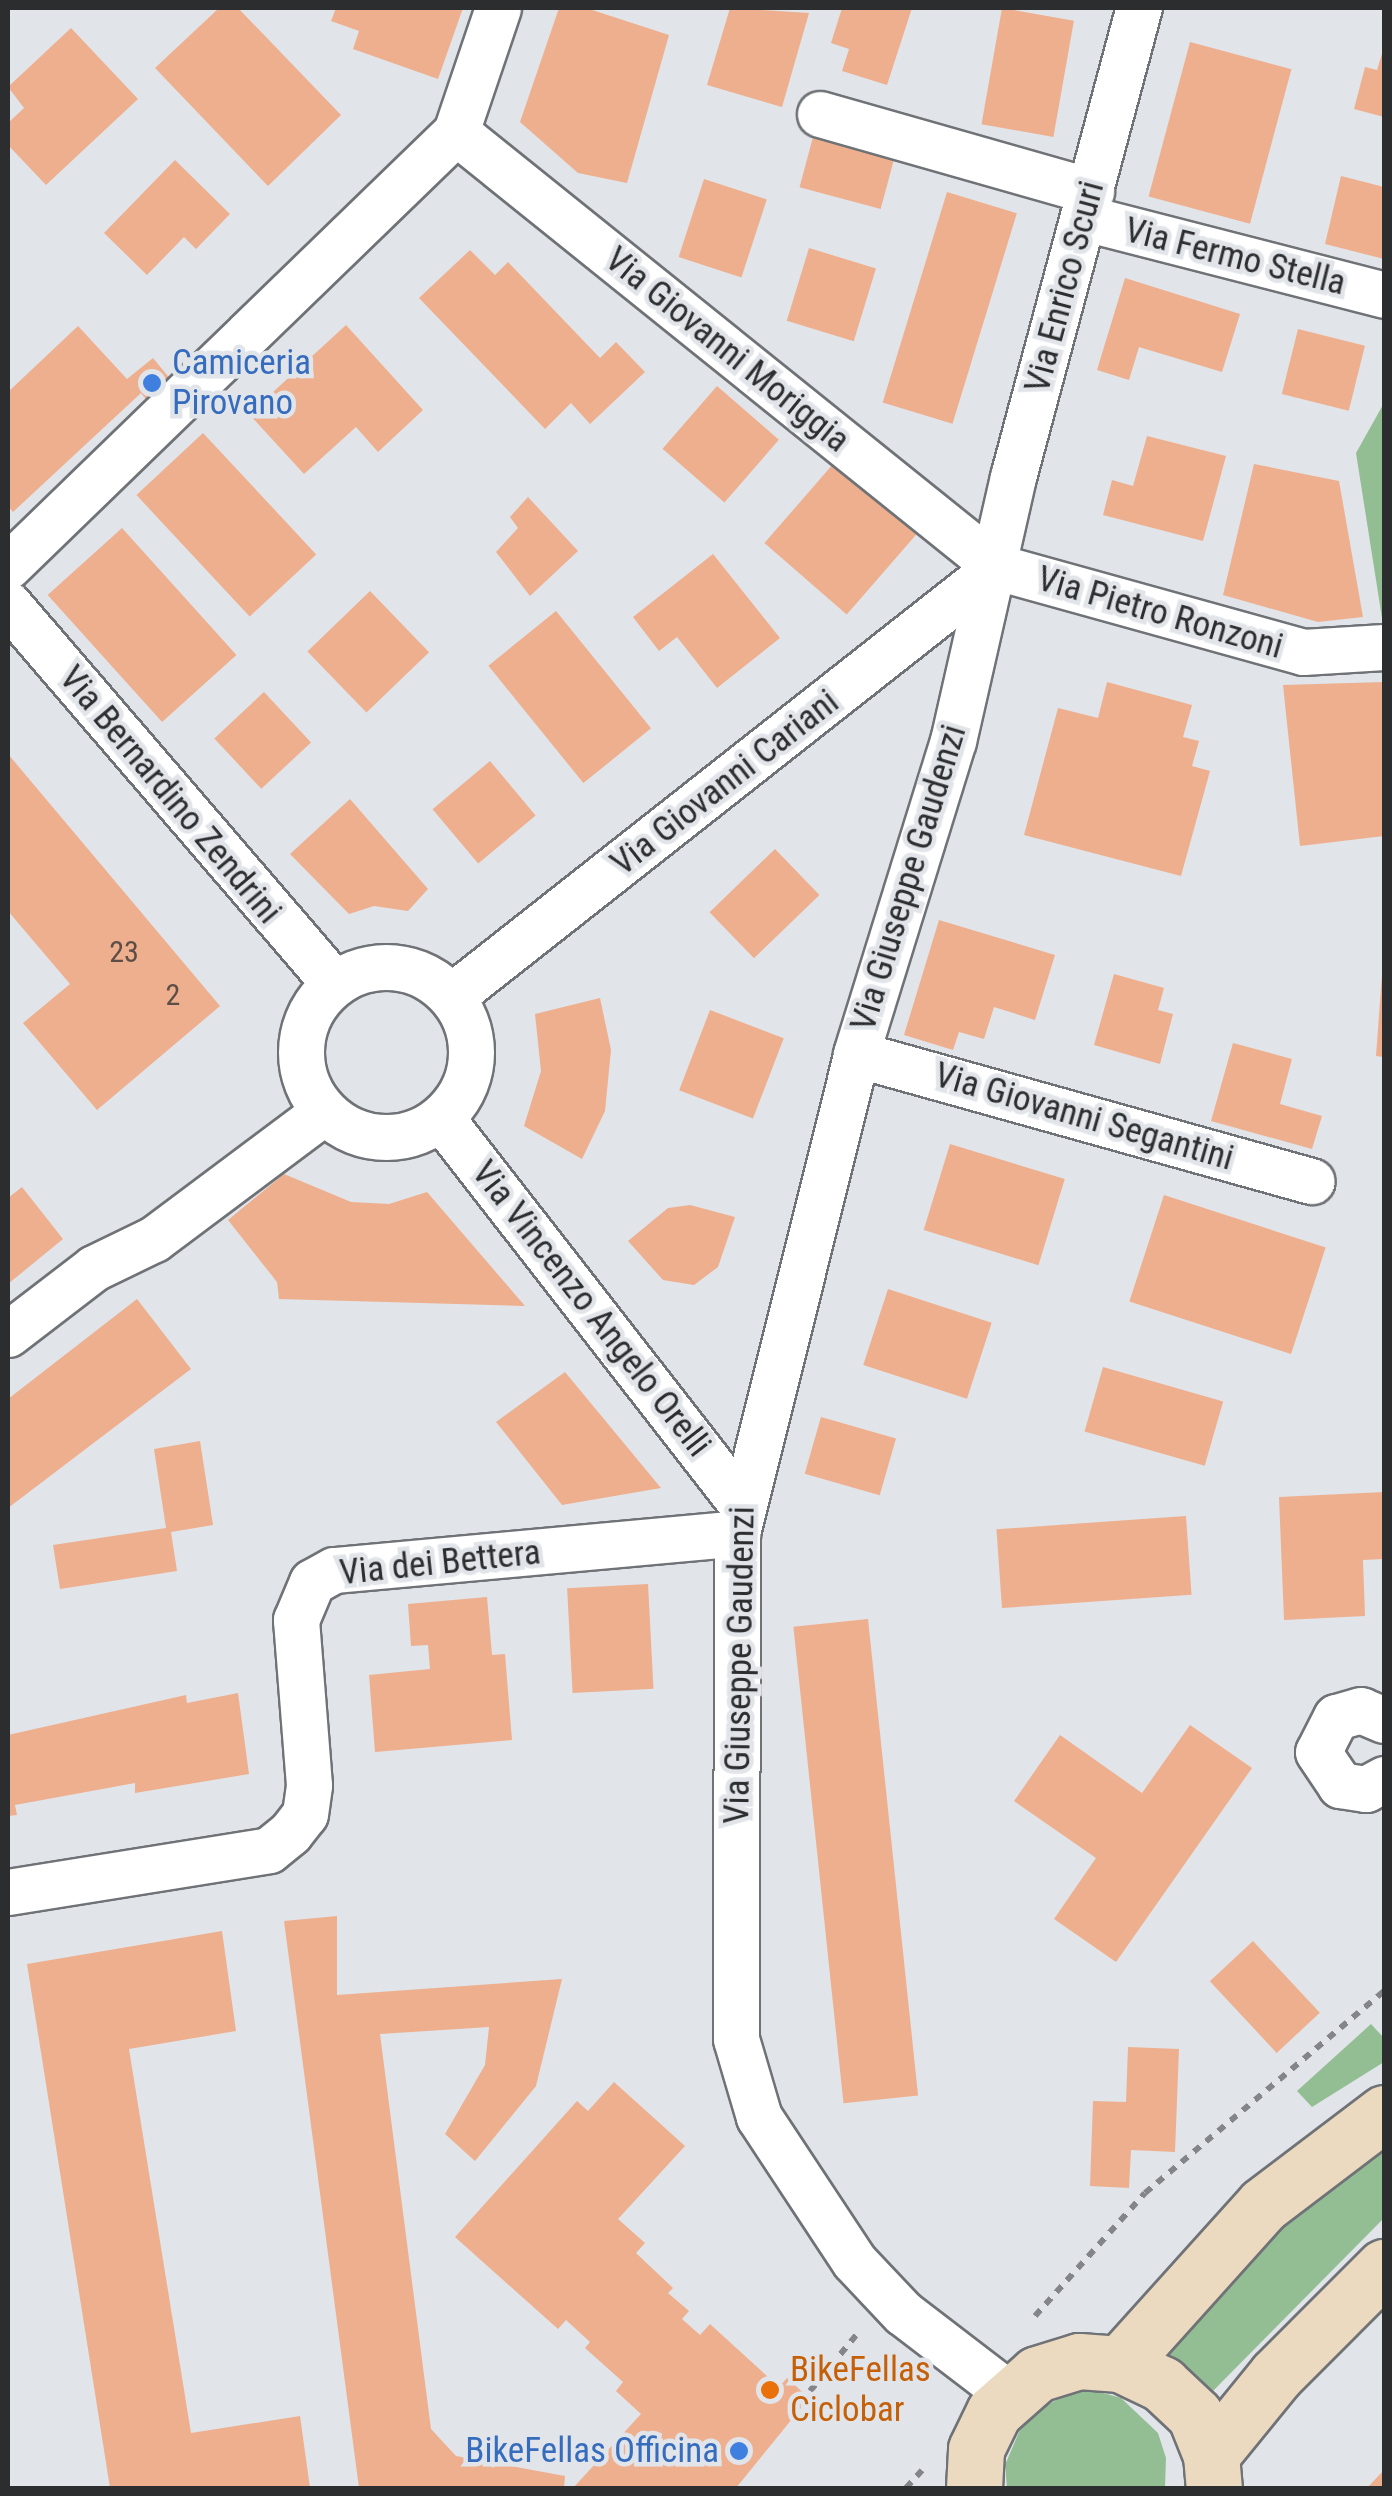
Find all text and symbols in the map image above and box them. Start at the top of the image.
street label: Via Enrico Scuri [1017,177,1113,397]
street label: Via Fermo Stella [1120,209,1350,305]
street label: Via Giovanni Moriggia [596,239,858,461]
place label: Camiceria Pirovano [172,342,311,424]
marker: Camiceria Pirovano [141,372,163,394]
street label: Via Pietro Ronzoni [1032,558,1288,668]
street label: Via Bernardino Zendrini [50,658,290,932]
street label: Via Giovanni Cariani [603,681,847,885]
street label: Via Giuseppe Gaudenzi [842,720,976,1036]
house number: 23 [109,934,139,970]
house number: 2 [166,977,180,1013]
street label: Via Giovanni Segantini [930,1054,1238,1180]
street label: Via Vincenzo Angelo Orelli [463,1153,719,1465]
street label: Via Giuseppe Gaudenzi [716,1506,764,1824]
street label: Via dei Bettera [338,1532,542,1594]
place label: BikeFellas Ciclobar [790,2349,931,2431]
marker: BikeFellas Ciclobar [759,2379,781,2401]
place label: BikeFellas Officina [465,2430,719,2472]
marker: BikeFellas Officina [728,2440,750,2462]

